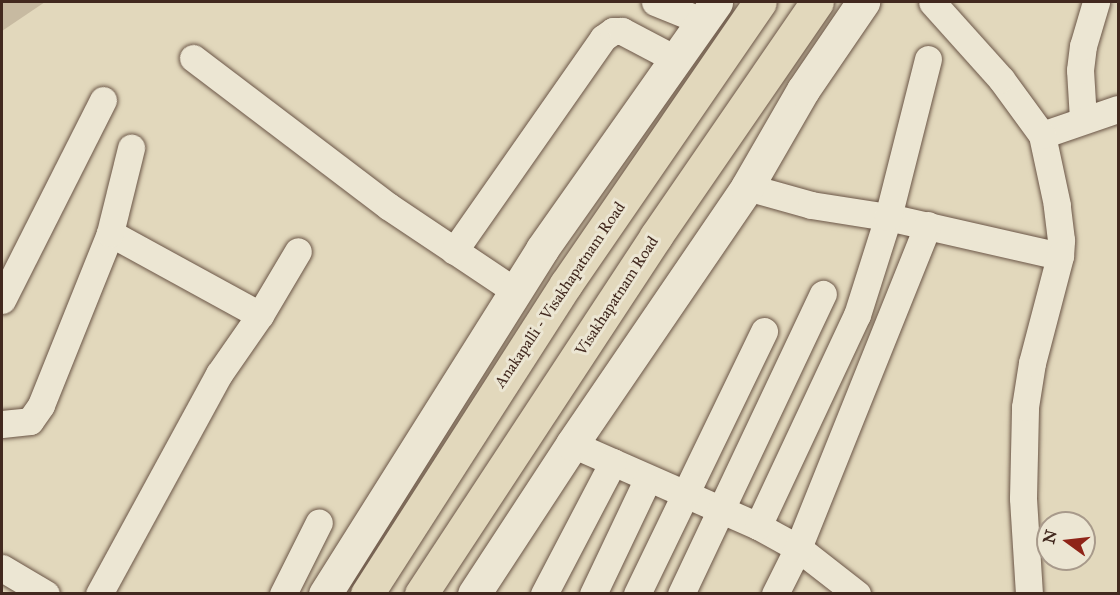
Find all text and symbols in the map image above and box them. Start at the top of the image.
street label: Anakapalli - Visakhapatnam Road [491,199,629,391]
street label: Visakhapatnam Road [571,233,663,359]
north arrow [1036,511,1096,571]
text: N [1039,528,1061,546]

